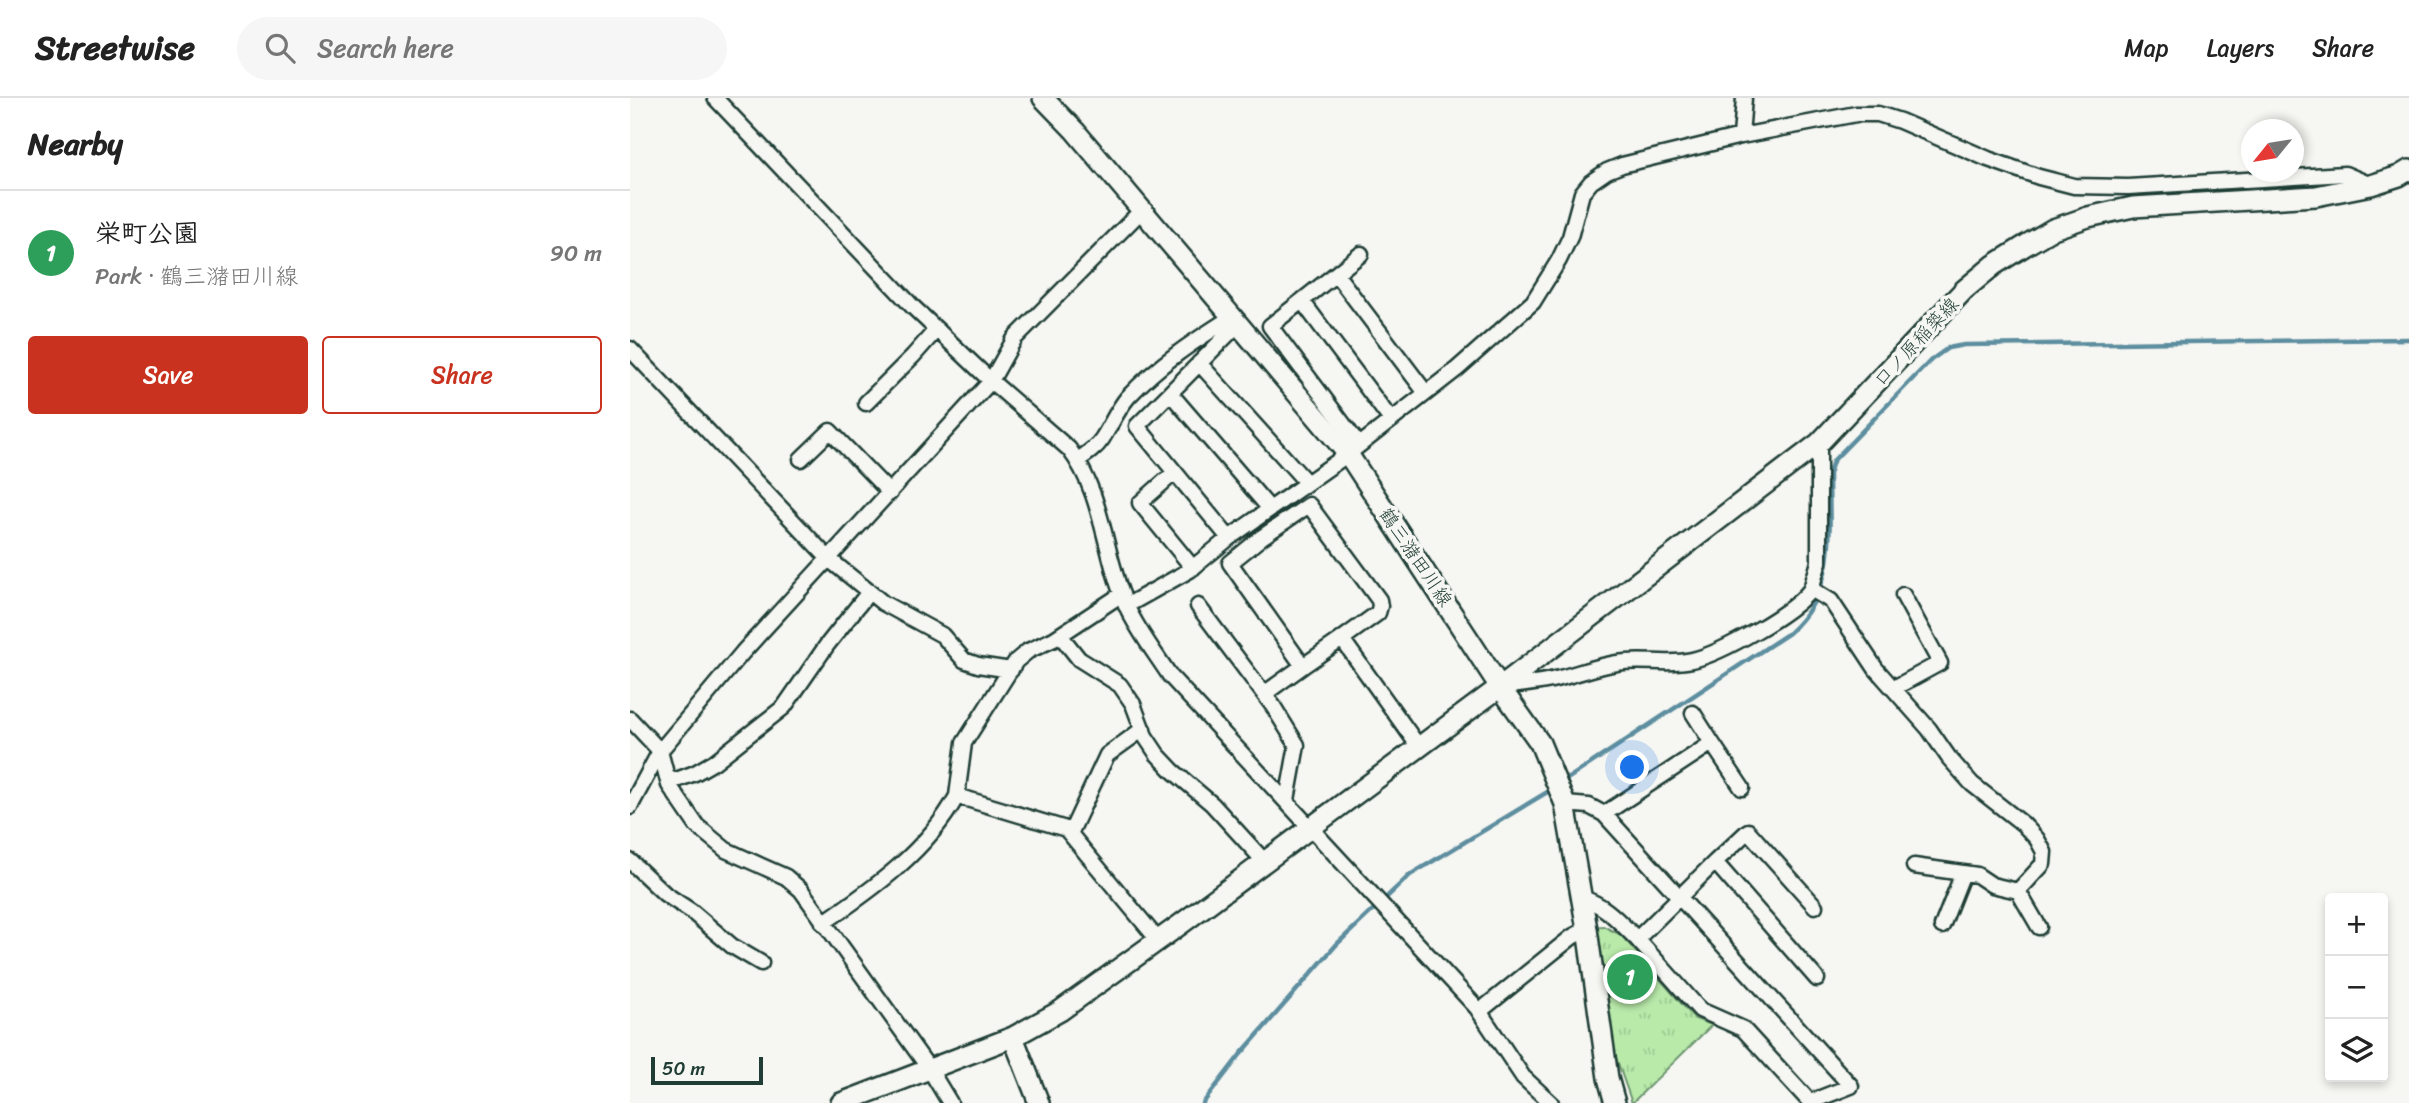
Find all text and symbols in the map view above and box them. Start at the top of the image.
search box [237,17,727,80]
text: Streetwise [35,19,195,77]
text: Search here [317,25,454,71]
text: Map [2124,27,2169,69]
text: Layers [2207,27,2274,69]
text: Share [2312,27,2374,69]
icon: search [261,29,299,67]
text: Nearby [28,117,123,171]
north arrow [2241,119,2304,182]
text: 栄町公園 [95,210,199,256]
text: 1 [46,233,56,274]
text: 90 m [550,233,602,274]
text: Park · 鶴三潴田川線 [95,256,298,297]
street label: 口ノ原稲築線 [1865,289,1967,395]
button: Save [28,336,308,414]
button: Share [322,336,602,414]
street label: 鶴三潴田川線 [1370,501,1462,613]
your location [1615,750,1649,784]
map controls [2325,893,2388,1082]
button: + [2325,893,2388,956]
pin: 1 [1607,951,1653,1003]
button: − [2325,956,2388,1019]
button: layers [2325,1019,2388,1082]
text: 50 m [662,1052,705,1085]
scale bar [651,1054,763,1086]

